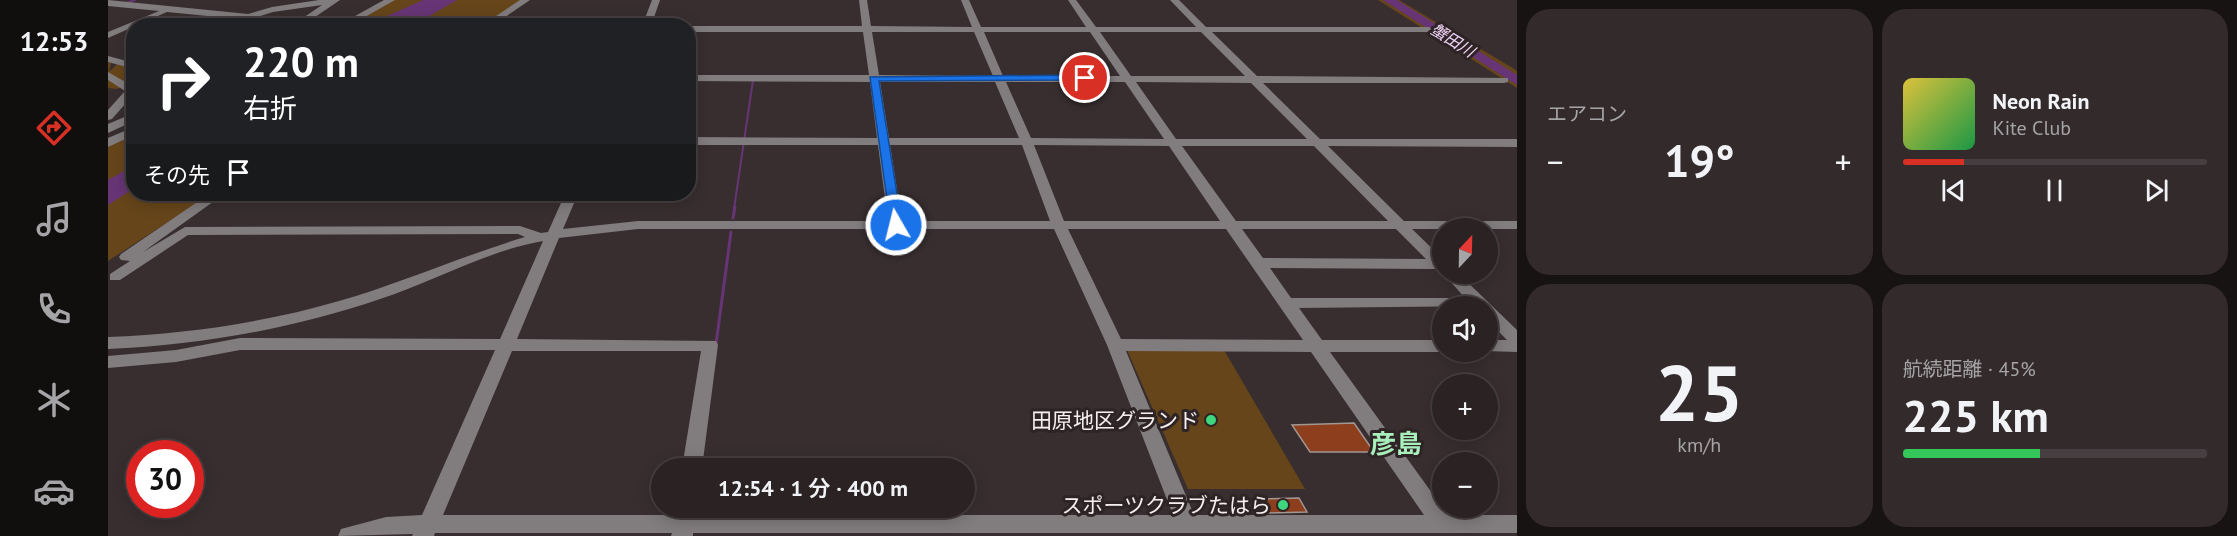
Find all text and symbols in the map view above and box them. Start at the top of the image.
water label: 蟹田川 [1427,19,1480,62]
text: 12:53 [20,24,88,58]
text: 220 m [243,34,359,89]
icon: right [144,42,222,120]
pin [1059,52,1110,103]
icon: arrive [1068,61,1101,94]
text: Neon Rain [1993,87,2089,115]
text: 右折 [243,91,297,125]
text: エアコン [1547,101,1627,127]
icon: directions [33,107,75,149]
text: Kite Club [1993,115,2071,141]
text: 19° [1664,131,1735,189]
text: − [1547,140,1564,183]
text: + [1835,140,1851,183]
icon: arrive [222,156,255,189]
text: その先 [144,161,210,189]
icon: previous [1937,174,1970,207]
icon: pause [2038,174,2071,207]
icon: next [2140,174,2173,207]
position arrow [864,193,928,257]
icon: music [33,198,75,240]
north arrow [1432,218,1498,284]
map controls [1432,218,1498,518]
icon: phone [33,288,75,330]
button: sound [1432,296,1498,362]
text: 25 [1655,342,1743,443]
text: 航続距離 · 45% [1903,356,2036,382]
button: + [1432,374,1498,440]
icon: climate [33,379,75,421]
text: 225 km [1903,386,2049,444]
place label: 田原地区グランド [1031,407,1199,434]
marker: 田原地区グランド [1204,413,1218,427]
district label: 彦島 [1370,427,1422,460]
text: km/h [1677,432,1721,458]
speed limit sign: 30 [126,440,204,518]
button: − [1432,452,1498,518]
icon: car [33,470,75,512]
text: 12:54 · 1 分 · 400 m [718,474,908,502]
place label: スポーツクラブたはら [1061,492,1271,519]
marker: スポーツクラブたはら [1276,498,1290,512]

